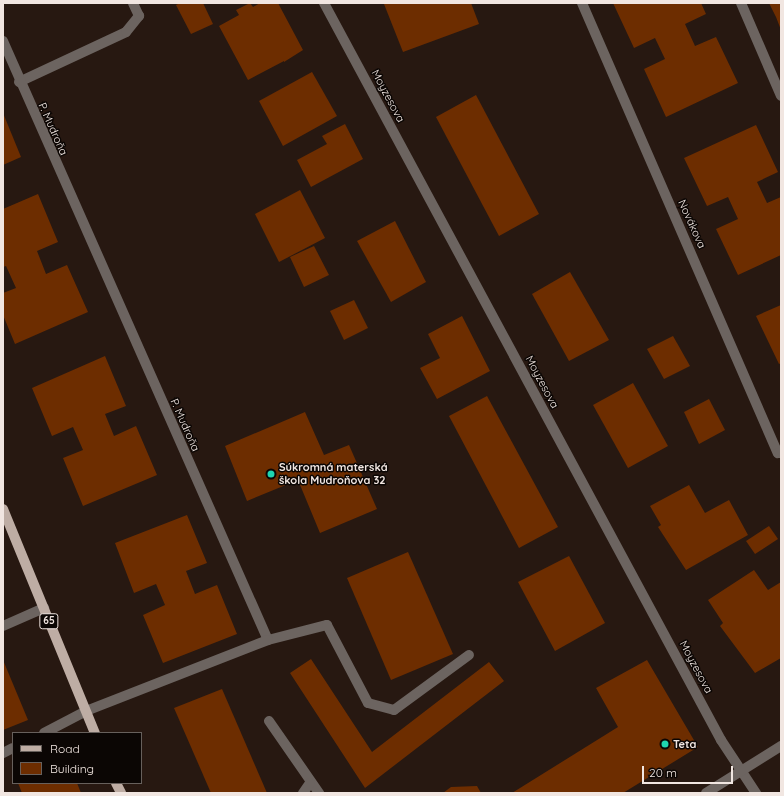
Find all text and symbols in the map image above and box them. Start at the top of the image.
street label: Moyzesova [369,67,407,125]
street label: P. Mudroňa [36,101,70,157]
street label: Novákova [675,198,709,250]
street label: Moyzesova [523,353,561,411]
street label: P. Mudroňa [168,397,202,453]
place label: Súkromná materská škola Mudroňova 32 [279,461,388,487]
marker: Súkromná materská škola Mudroňova 32 [266,469,276,479]
road number: 65 [39,613,59,629]
street label: Moyzesova [677,638,715,696]
legend [12,732,142,784]
place label: Teta [673,737,696,751]
marker: Teta [660,739,670,749]
text: Road [50,741,80,756]
scale bar [644,758,735,784]
text: Building [50,761,94,776]
text: 20 m [649,765,677,780]

